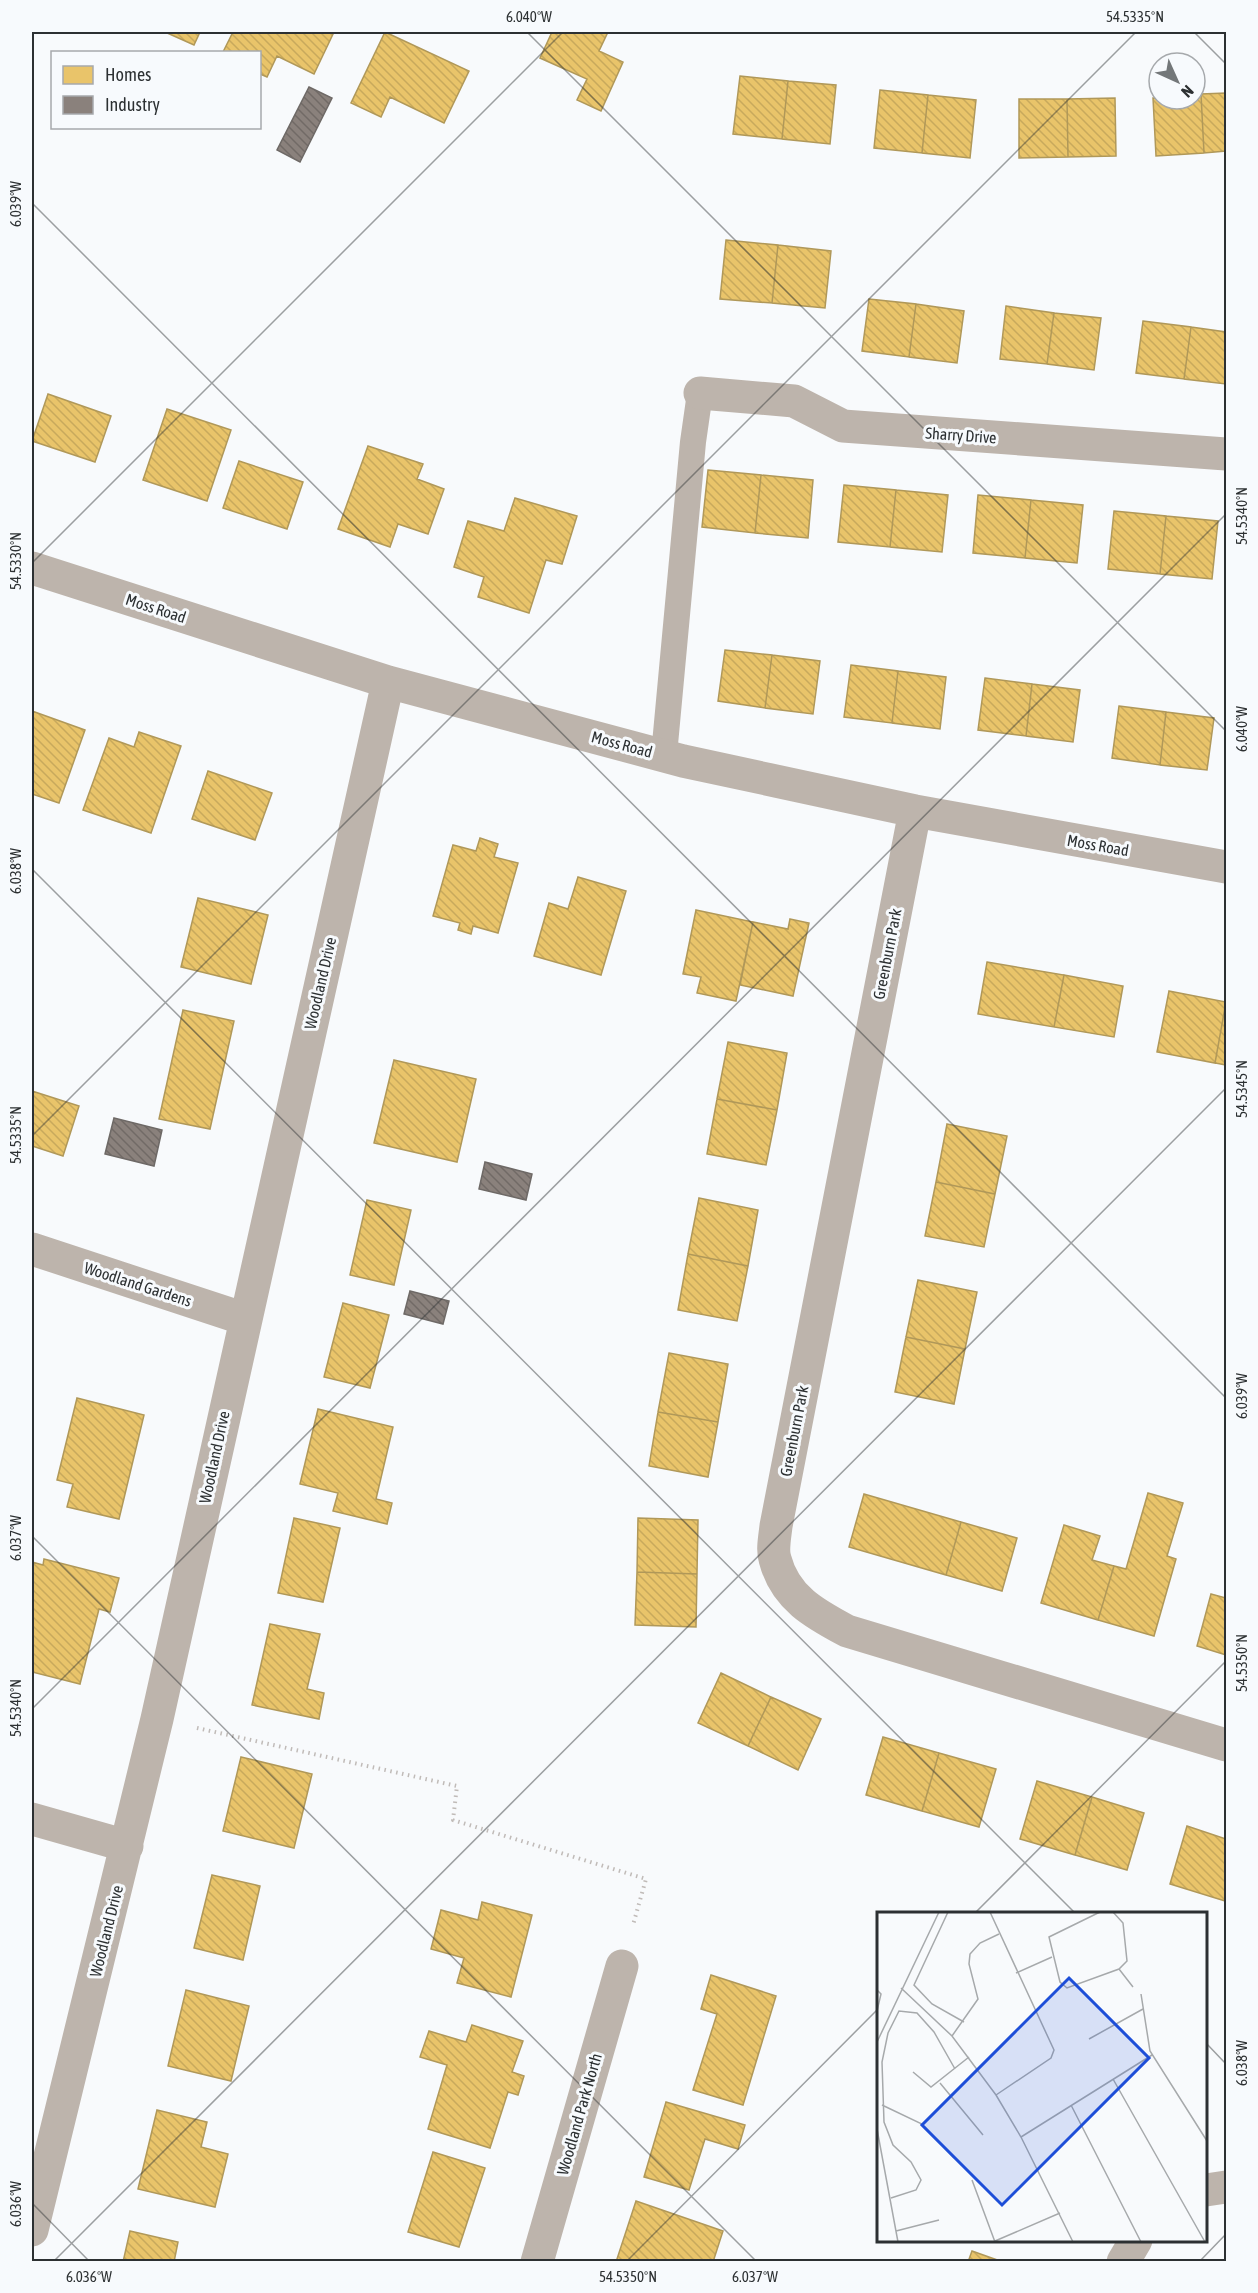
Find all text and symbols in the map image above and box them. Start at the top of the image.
text: 6.040°W [506,8,552,25]
text: 54.5335°N [1106,8,1164,25]
legend [51,51,261,129]
north arrow [1147,51,1207,111]
text: Homes [105,64,151,85]
text: N [1178,82,1197,101]
text: Industry [105,94,160,115]
text: 6.039°W [7,181,24,227]
street label: Sharry Drive [925,424,997,447]
text: 54.5340°N [1233,487,1250,545]
text: 54.5330°N [7,532,24,590]
street label: Moss Road [124,590,188,626]
text: 6.040°W [1233,706,1250,752]
street label: Moss Road [590,727,654,761]
street label: Moss Road [1066,831,1130,859]
text: 6.038°W [7,848,24,894]
street label: Greenburn Park [869,907,905,1001]
street label: Woodland Drive [301,935,339,1031]
text: 54.5345°N [1233,1060,1250,1118]
text: 54.5335°N [7,1106,24,1164]
street label: Woodland Gardens [82,1258,194,1310]
text: 6.039°W [1233,1373,1250,1419]
street label: Greenburn Park [776,1384,812,1478]
street label: Woodland Drive [195,1409,233,1505]
text: 6.037°W [7,1515,24,1561]
text: 54.5350°N [1233,1634,1250,1692]
text: 54.5340°N [7,1679,24,1737]
street label: Woodland Drive [86,1883,126,1979]
inset map [877,1912,1207,2242]
text: 6.038°W [1233,2040,1250,2086]
street label: Woodland Park North [553,2051,605,2177]
text: 6.036°W [7,2181,24,2227]
text: 6.036°W [66,2268,112,2285]
text: 54.5350°N [599,2268,657,2285]
text: 6.037°W [732,2268,778,2285]

